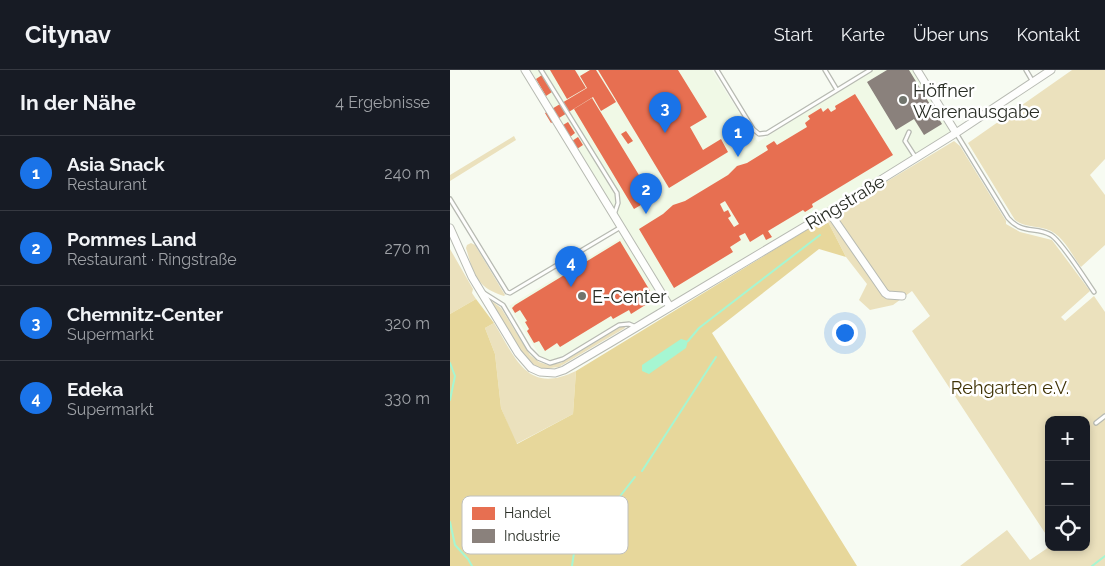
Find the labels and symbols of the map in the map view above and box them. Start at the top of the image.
place label: Höffner Warenausgabe [913,80,1040,122]
pin: 3 [649,92,681,133]
marker: Höffner Warenausgabe [897,94,909,106]
pin: 1 [722,116,754,157]
street label: Ringstraße [802,170,889,234]
pin: 2 [630,173,662,214]
pin: 4 [555,246,587,287]
place label: E-Center [592,286,667,307]
marker: E-Center [576,290,588,302]
your location [832,320,858,346]
park label: Rehgarten e.V. [951,377,1069,398]
legend [462,496,628,554]
text: Handel [504,505,551,521]
text: Industrie [504,528,560,544]

